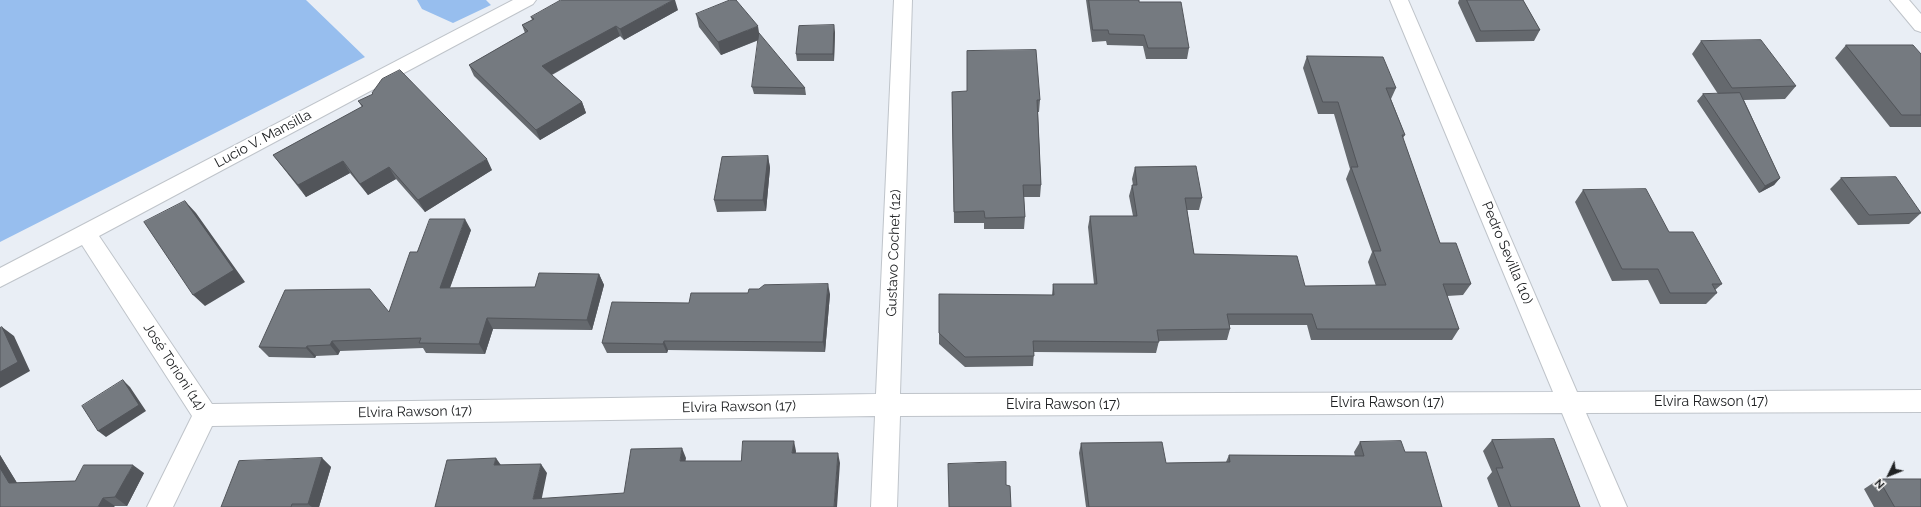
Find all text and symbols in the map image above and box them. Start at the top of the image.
street label: Lucio V. Mansilla [212,107,314,171]
street label: Gustavo Cochet (12) [883,189,905,317]
street label: Pedro Sevilla (10) [1478,199,1536,307]
street label: José Torioni (14) [139,320,209,414]
street label: Elvira Rawson (17) [1654,394,1768,410]
street label: Elvira Rawson (17) [1330,395,1444,411]
street label: Elvira Rawson (17) [1006,397,1120,413]
street label: Elvira Rawson (17) [682,398,796,416]
street label: Elvira Rawson (17) [358,403,472,421]
north arrow [1869,455,1909,495]
text: N [1872,476,1887,491]

